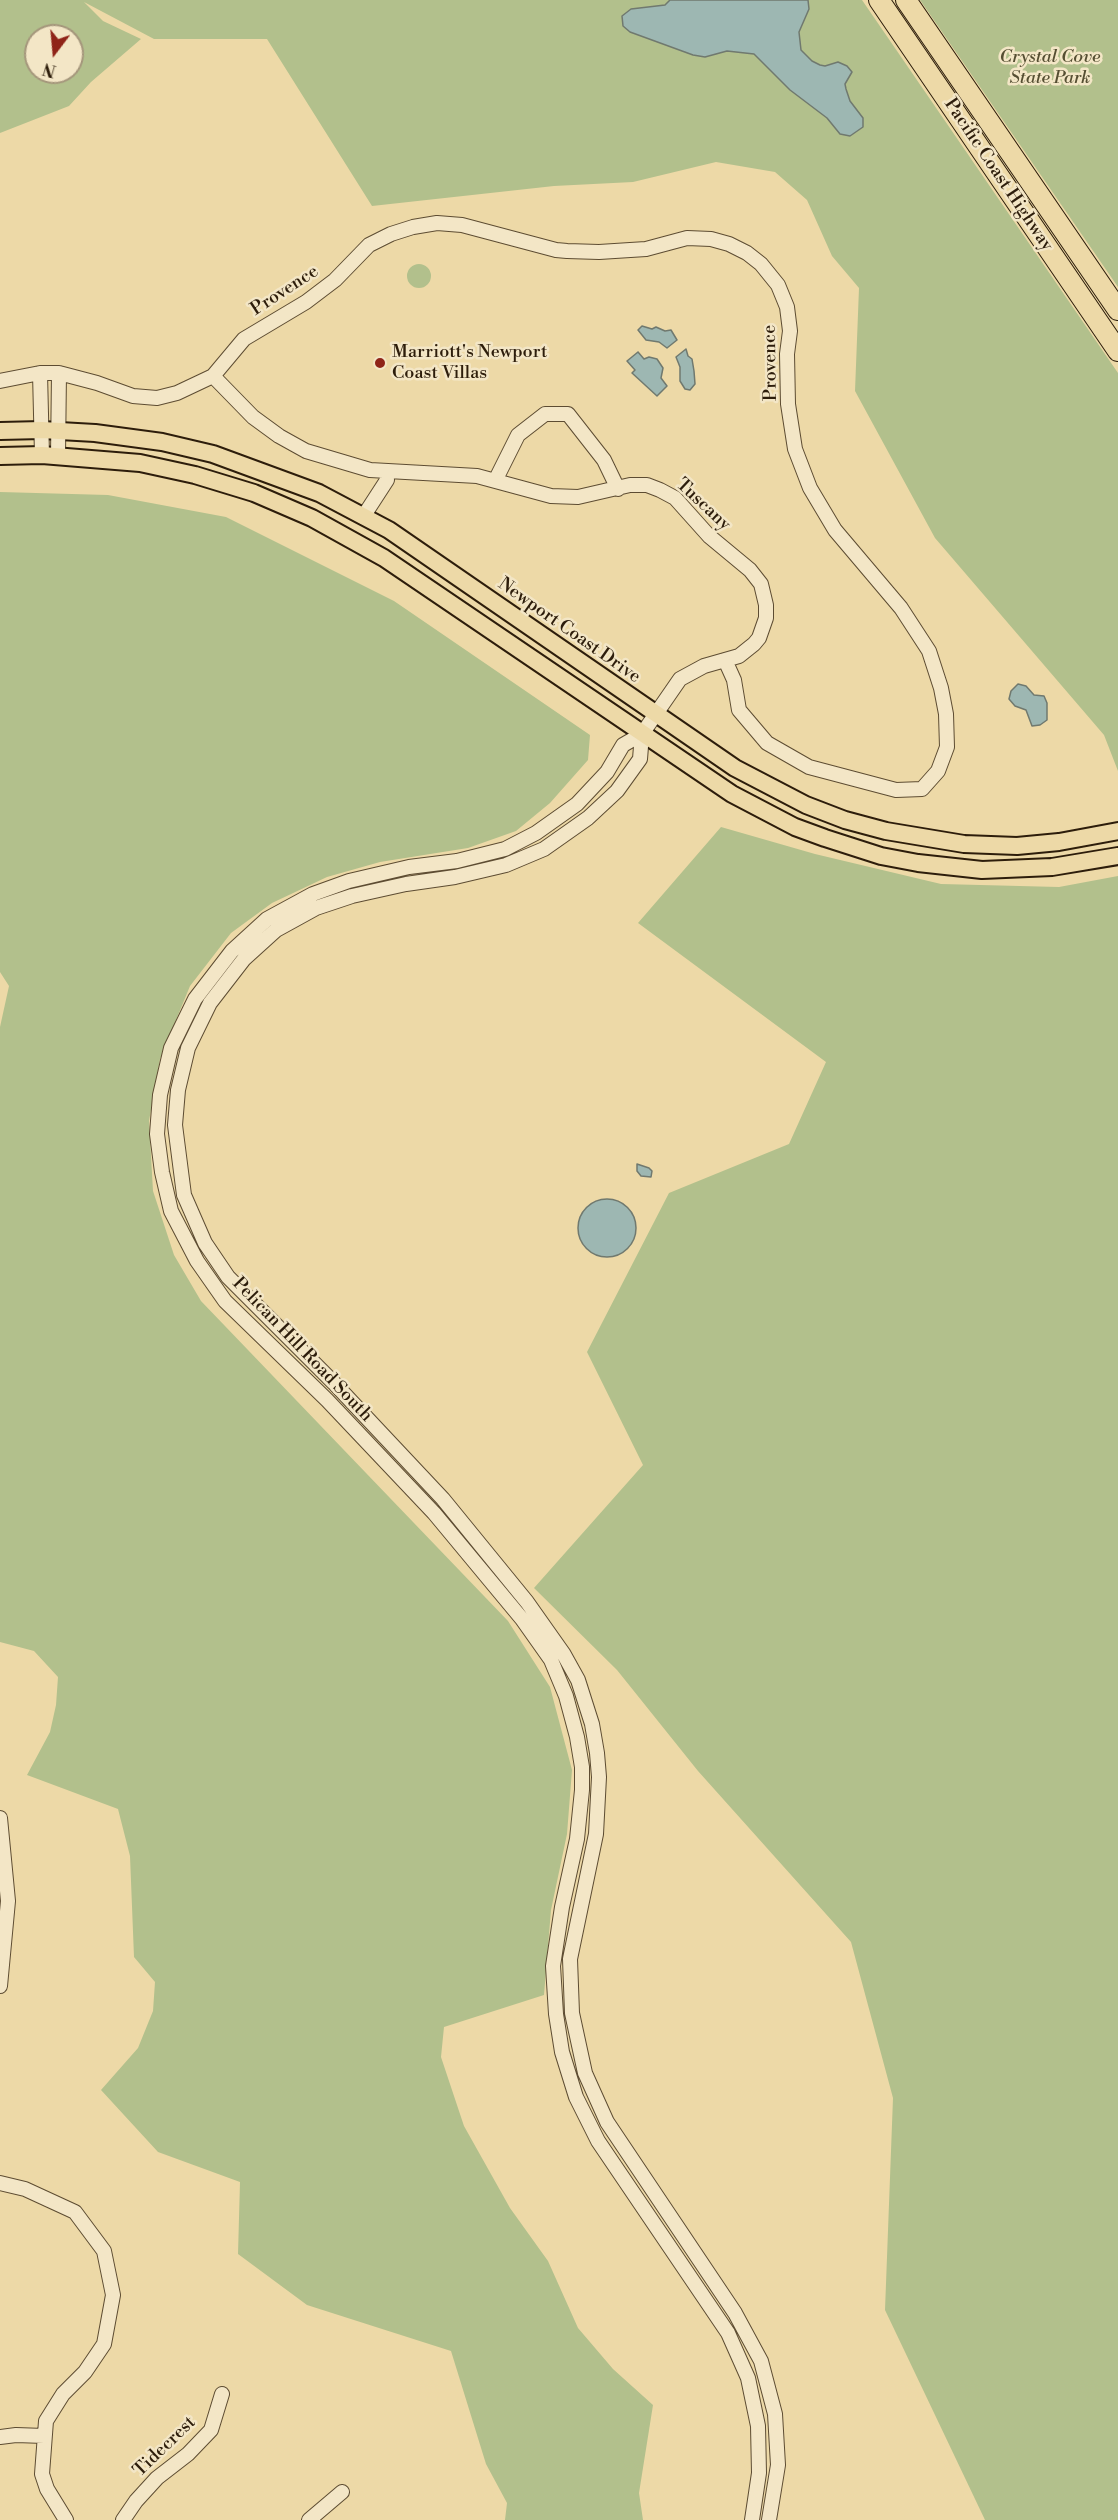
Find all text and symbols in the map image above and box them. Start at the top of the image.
north arrow [24,24,84,84]
park label: Crystal Cove State Park [1000,47,1100,90]
text: N [41,58,58,81]
street label: Pacific Coast Highway [939,95,1057,255]
street label: Provence [247,261,323,321]
street label: Provence [760,325,782,401]
place label: Marriott's Newport Coast Villas [392,342,547,385]
marker: Marriott's Newport Coast Villas [373,356,387,370]
street label: Tuscany [671,474,735,536]
street label: Newport Coast Drive [494,574,644,688]
street label: Pelican Hill Road South [227,1273,377,1427]
street label: Tidecrest [129,2412,201,2482]

